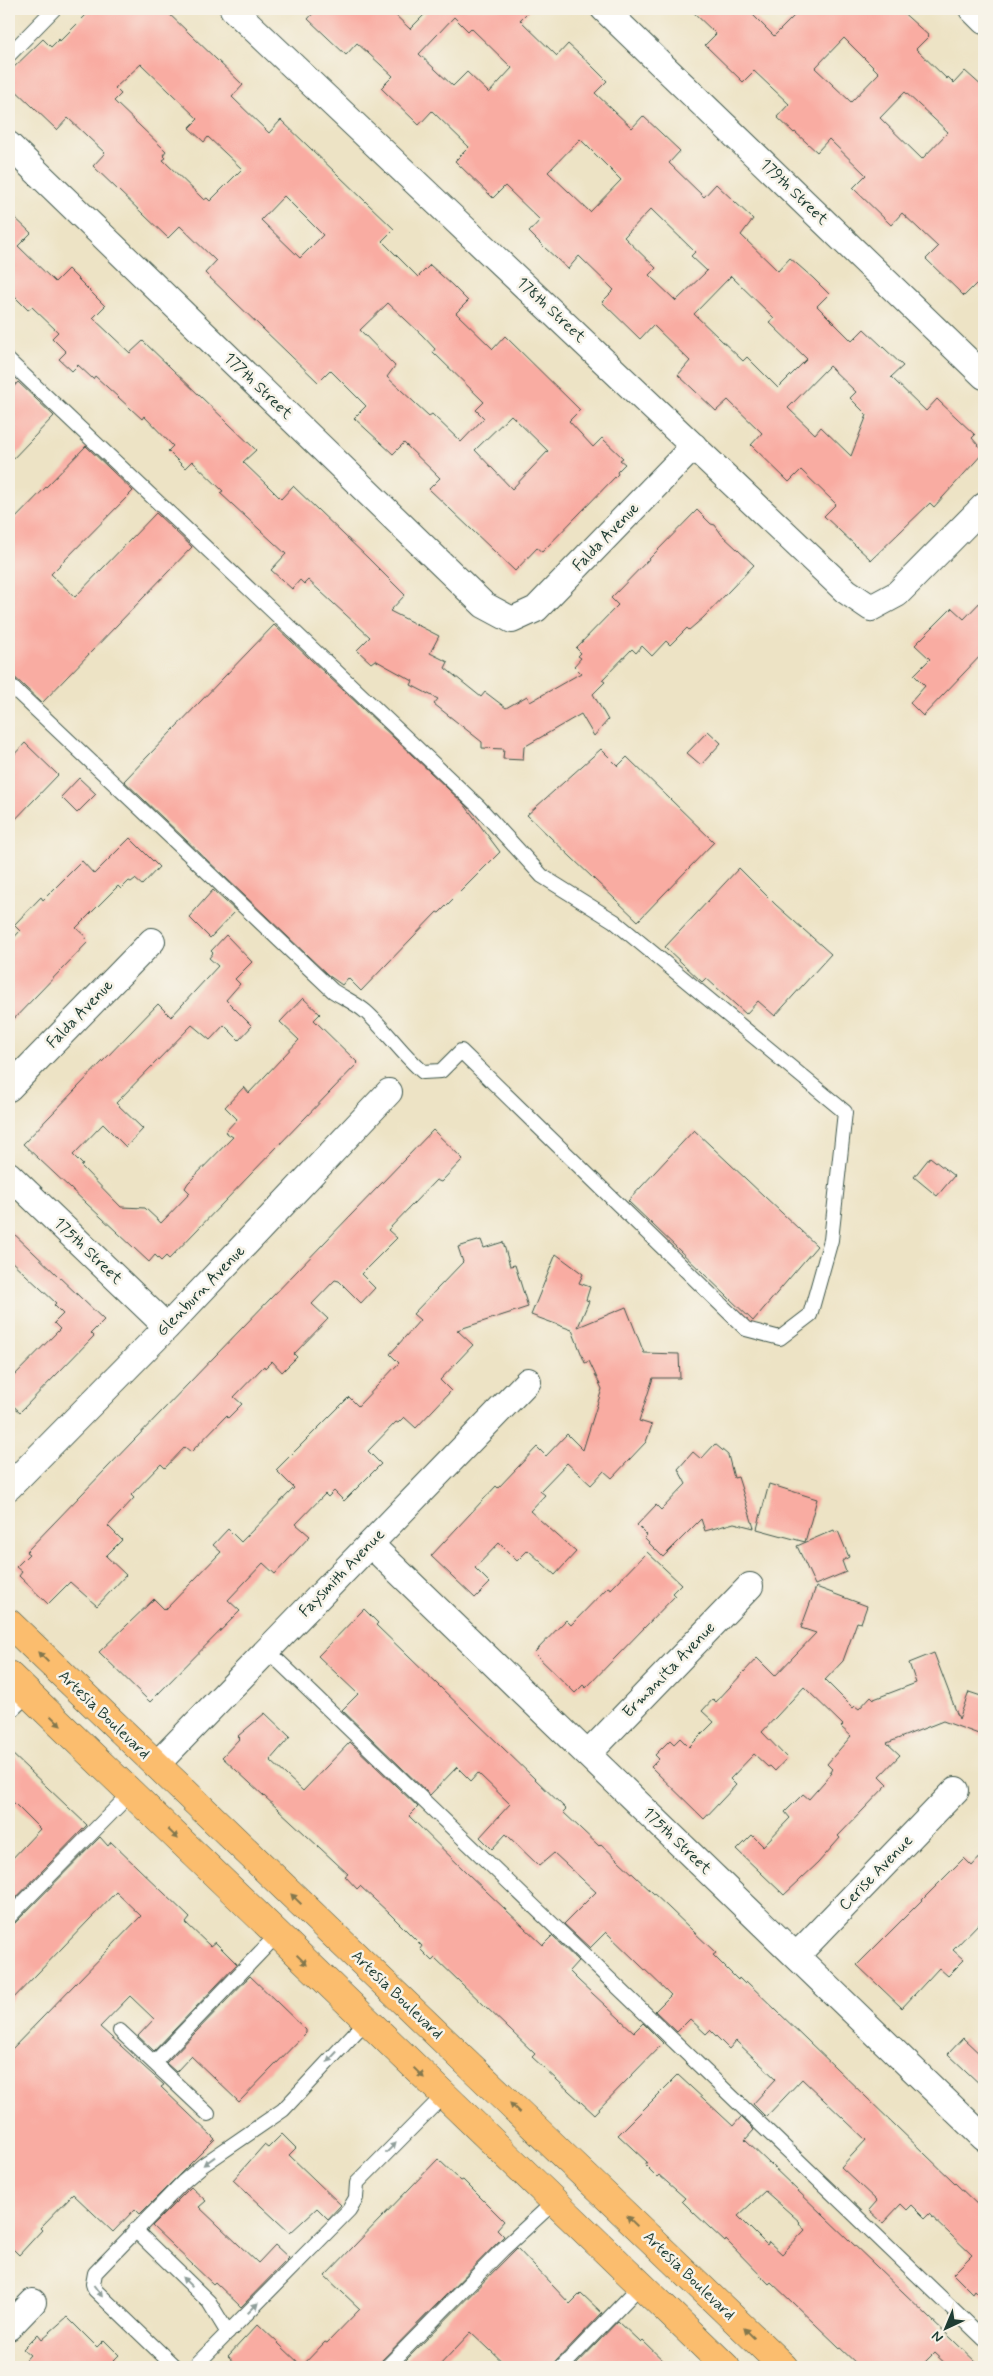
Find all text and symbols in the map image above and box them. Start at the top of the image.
street label: 179th Street [755,154,833,230]
street label: 178th Street [512,272,591,348]
street label: 177th Street [219,348,297,424]
street label: Falda Avenue [568,498,644,576]
street label: Falda Avenue [42,975,118,1053]
street label: 175th Street [49,1213,127,1289]
street label: Glenburn Avenue [152,1240,250,1341]
street label: Faysmith Avenue [295,1524,390,1622]
street label: Ermanita Avenue [618,1618,720,1722]
one-way arrow [38,1651,50,1663]
street label: Artesia Boulevard [54,1666,154,1764]
one-way arrow [50,1715,62,1727]
street label: 175th Street [638,1803,716,1879]
one-way arrow [167,1828,179,1840]
street label: Cerise Avenue [834,1830,918,1916]
one-way arrow [291,1893,303,1905]
street label: Artesia Boulevard [347,1946,447,2044]
one-way arrow [296,1953,308,1965]
one-way arrow [326,2050,338,2062]
one-way arrow [413,2067,425,2079]
one-way arrow [509,2103,521,2115]
one-way arrow [385,2143,397,2155]
one-way arrow [203,2155,216,2166]
one-way arrow [626,2215,638,2227]
street label: Artesia Boulevard [639,2227,739,2325]
one-way arrow [182,2276,194,2288]
one-way arrow [93,2284,103,2298]
one-way arrow [247,2302,259,2314]
north arrow [920,2304,970,2354]
text: N [928,2327,947,2346]
one-way arrow [743,2328,755,2340]

